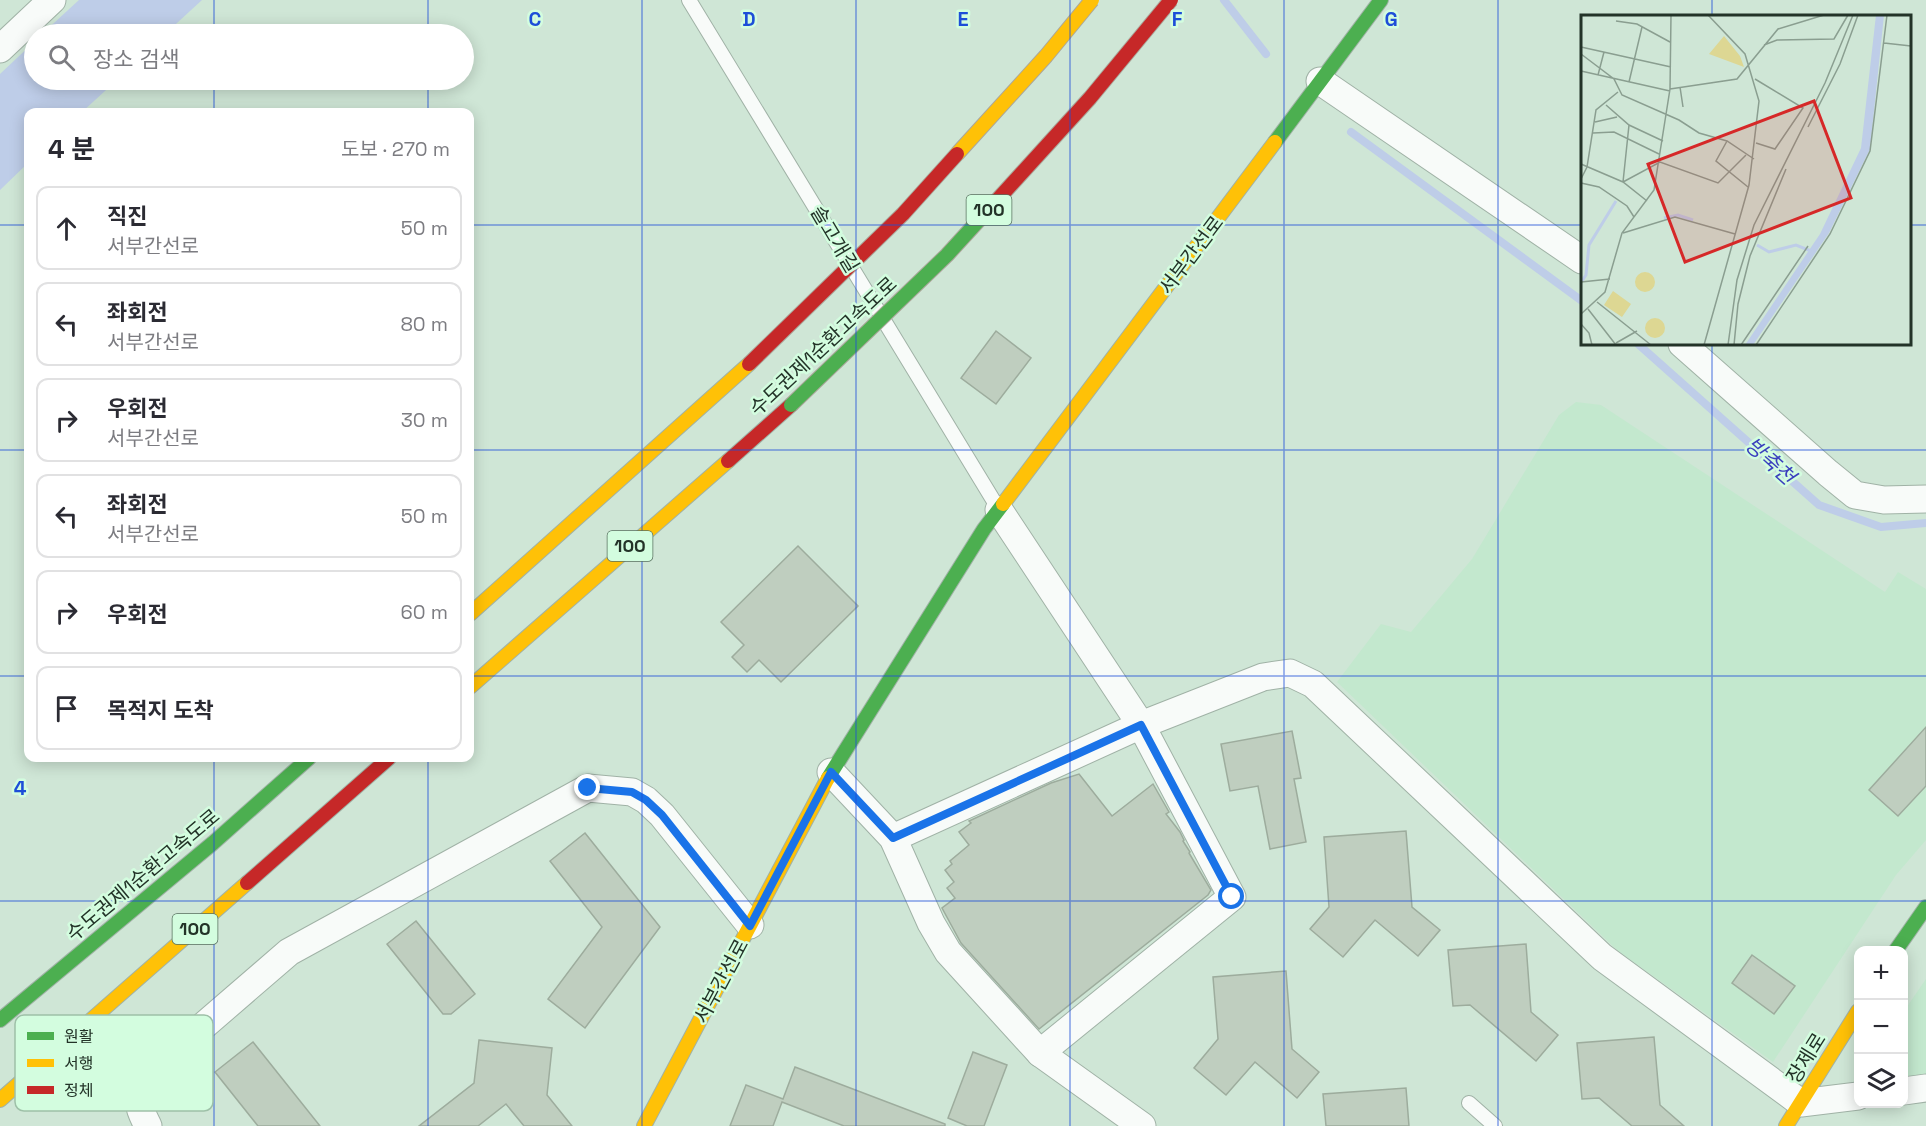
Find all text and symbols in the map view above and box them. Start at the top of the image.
text: C [529,6,542,32]
text: D [742,6,756,32]
text: E [957,6,969,32]
text: F [1172,6,1183,32]
text: G [1384,6,1398,32]
inset map [1581,15,1911,345]
search box [24,24,474,90]
icon: search [45,41,78,74]
text: 장소 검색 [93,45,180,73]
text: 4 분 [48,132,95,166]
text: 도보 · 270 m [341,136,450,162]
road number: 100 [966,195,1012,225]
street label: 솔고개길 [805,201,865,277]
text: 직진 [107,202,147,230]
street label: 서부간선로 [1153,210,1229,300]
icon: ahead [50,212,83,245]
text: 50 m [401,215,448,241]
text: 서부간선로 [107,233,199,259]
street label: 수도권제1순환고속도로 [744,271,902,421]
text: 좌회전 [107,298,168,326]
icon: left [50,308,83,341]
text: 80 m [400,311,448,337]
text: 서부간선로 [107,329,199,355]
text: 우회전 [107,394,168,422]
icon: right [50,404,83,437]
text: 30 m [401,407,448,433]
text: 서부간선로 [107,425,199,451]
water label: 방축천 [1740,431,1803,492]
text: 좌회전 [107,490,168,518]
icon: left [50,500,83,533]
text: 50 m [401,503,448,529]
text: 서부간선로 [107,521,199,547]
road number: 100 [608,531,652,561]
icon: right [50,596,83,629]
text: 60 m [401,599,448,625]
text: 우회전 [107,600,168,628]
icon: arrive [50,692,83,725]
text: 목적지 도착 [107,696,214,724]
route end [574,774,600,800]
text: 4 [14,775,27,801]
street label: 수도권제1순환고속도로 [61,803,225,947]
route start [1218,883,1244,909]
road number: 100 [172,914,218,944]
street label: 서부간선로 [688,934,754,1028]
map controls [1854,946,1908,1108]
button: + [1854,946,1908,1000]
button: − [1854,1000,1908,1054]
legend [15,1015,213,1111]
text: 원활 [64,1026,94,1047]
street label: 장제로 [1780,1028,1832,1088]
text: 서행 [64,1053,93,1074]
button: layers [1854,1054,1908,1108]
text: 정체 [64,1080,93,1101]

